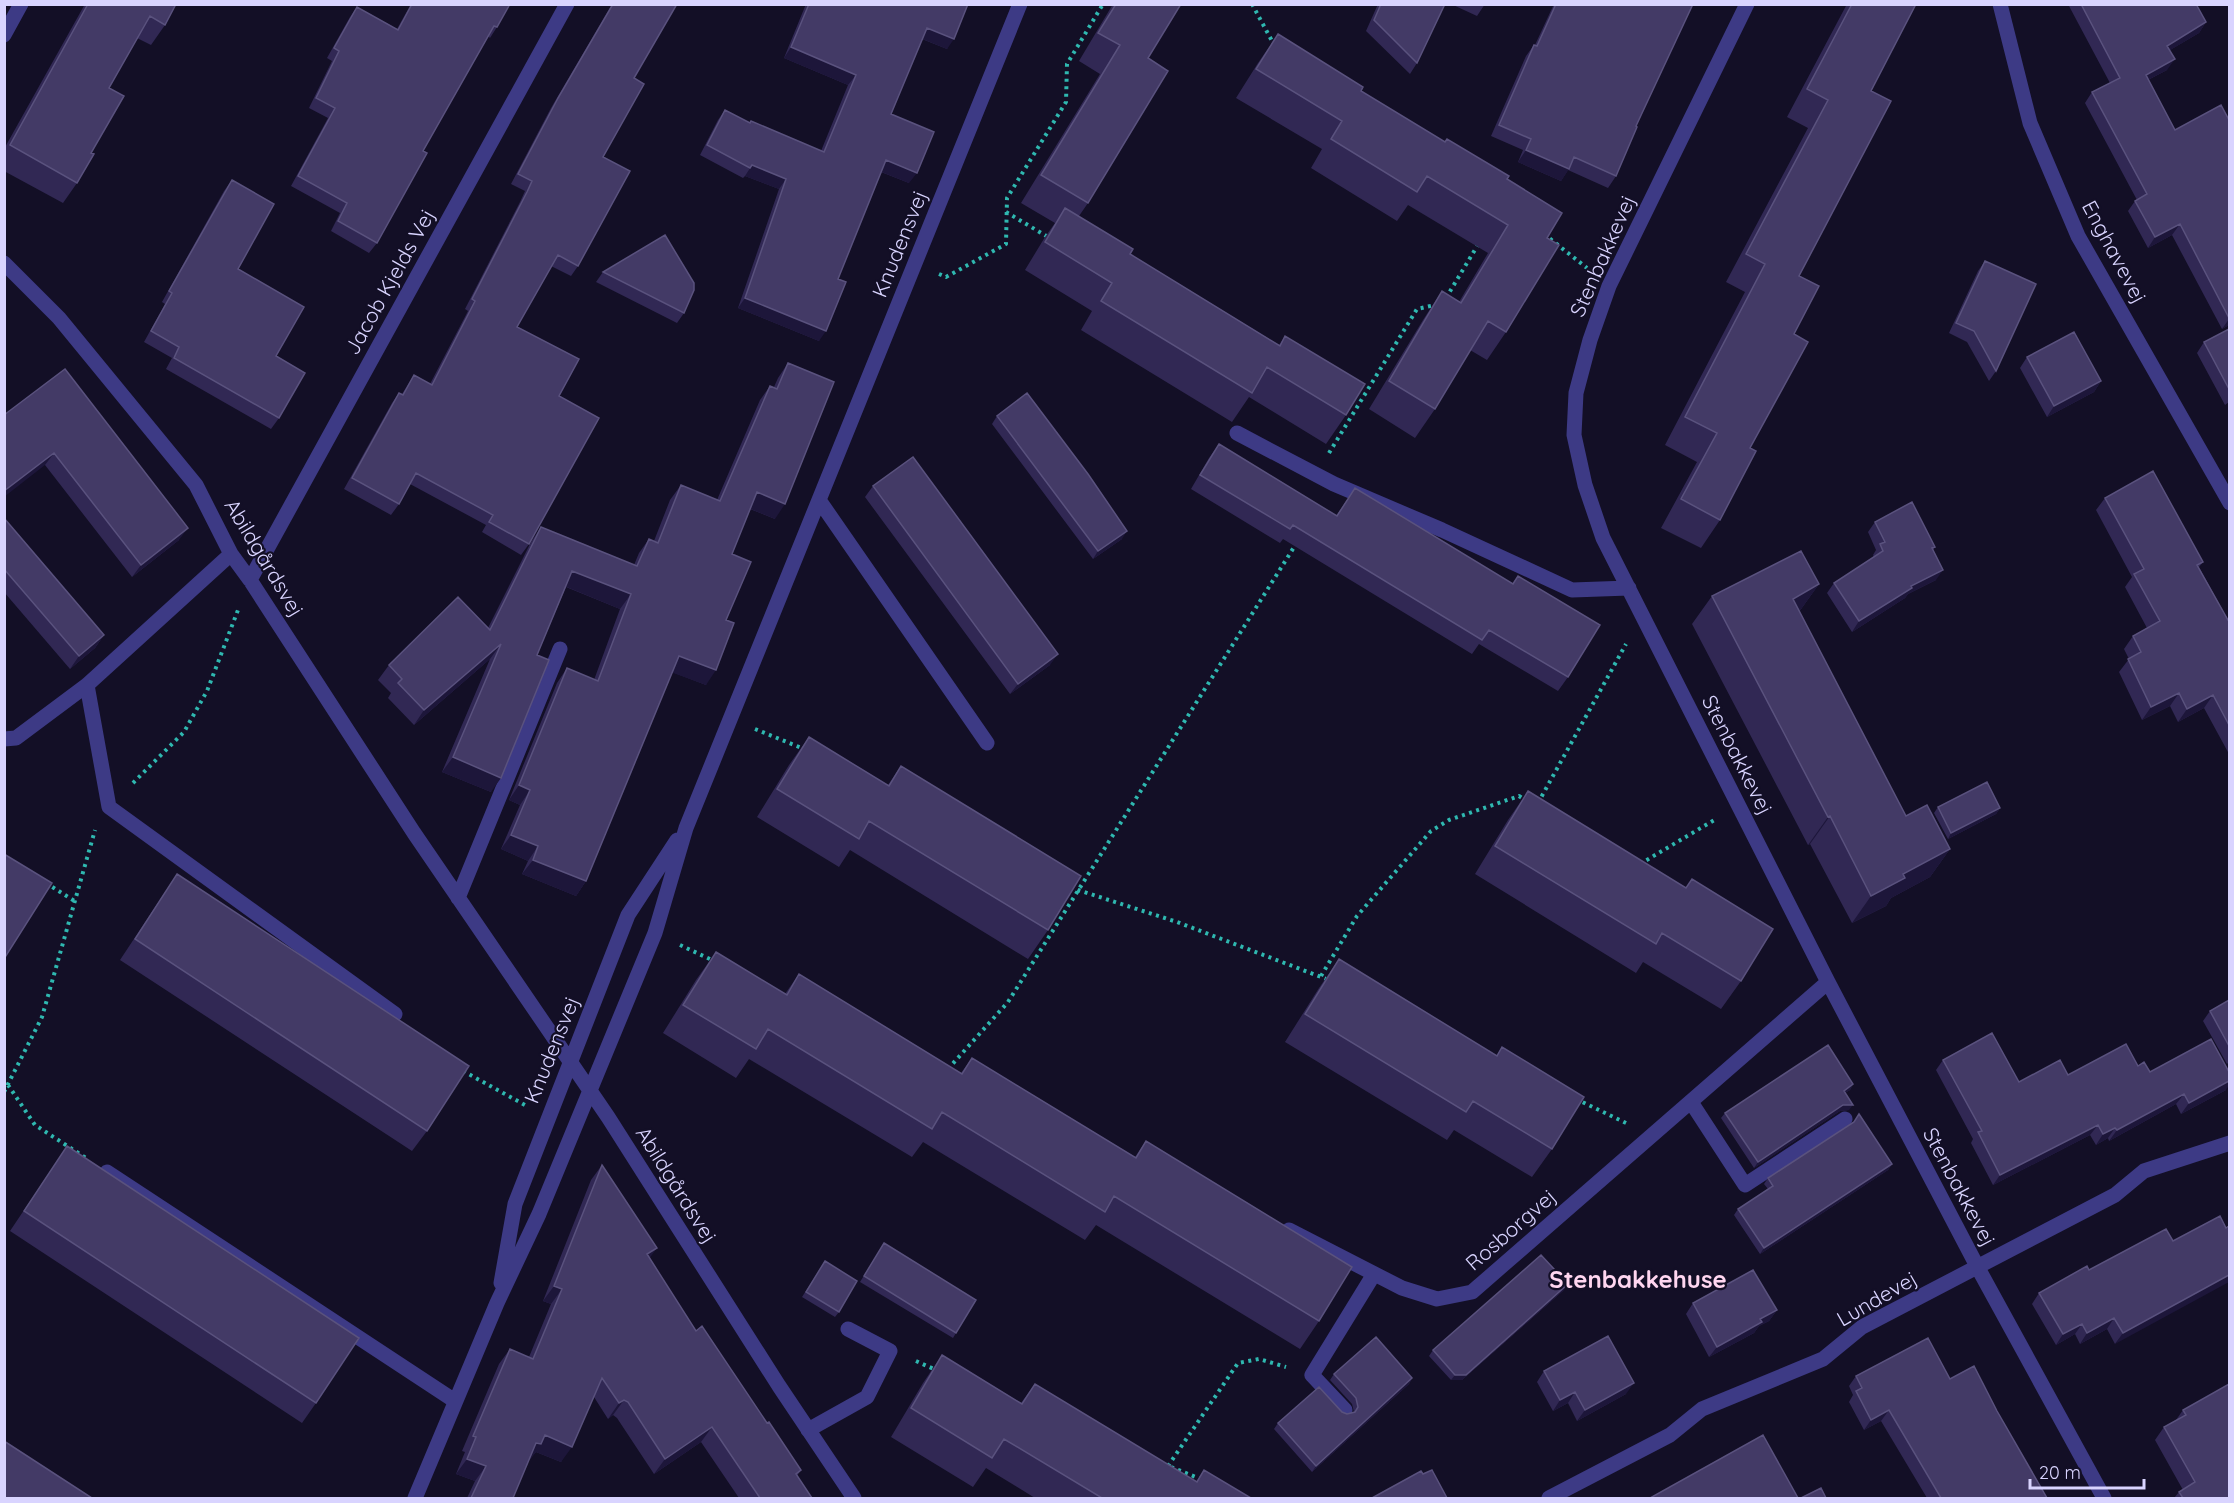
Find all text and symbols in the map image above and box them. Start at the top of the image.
street label: Knudensvej [866,186,932,301]
street label: Stenbakkevej [1564,191,1640,320]
street label: Enghavevej [2077,196,2153,307]
street label: Jacob Kjelds Vej [338,204,440,359]
street label: Abildgårdsvej [220,494,310,621]
street label: Stenbakkevej [1697,691,1779,819]
street label: Knudensvej [518,992,584,1107]
street label: Abildgårdsvej [631,1121,723,1248]
street label: Stenbakkevej [1918,1123,2002,1250]
street label: Rosborgvej [1460,1183,1561,1276]
district label: Stenbakkehuse [1549,1264,1727,1294]
street label: Lundevej [1832,1265,1921,1331]
scale bar [2030,1452,2144,1490]
text: 20 m [2039,1461,2081,1484]

